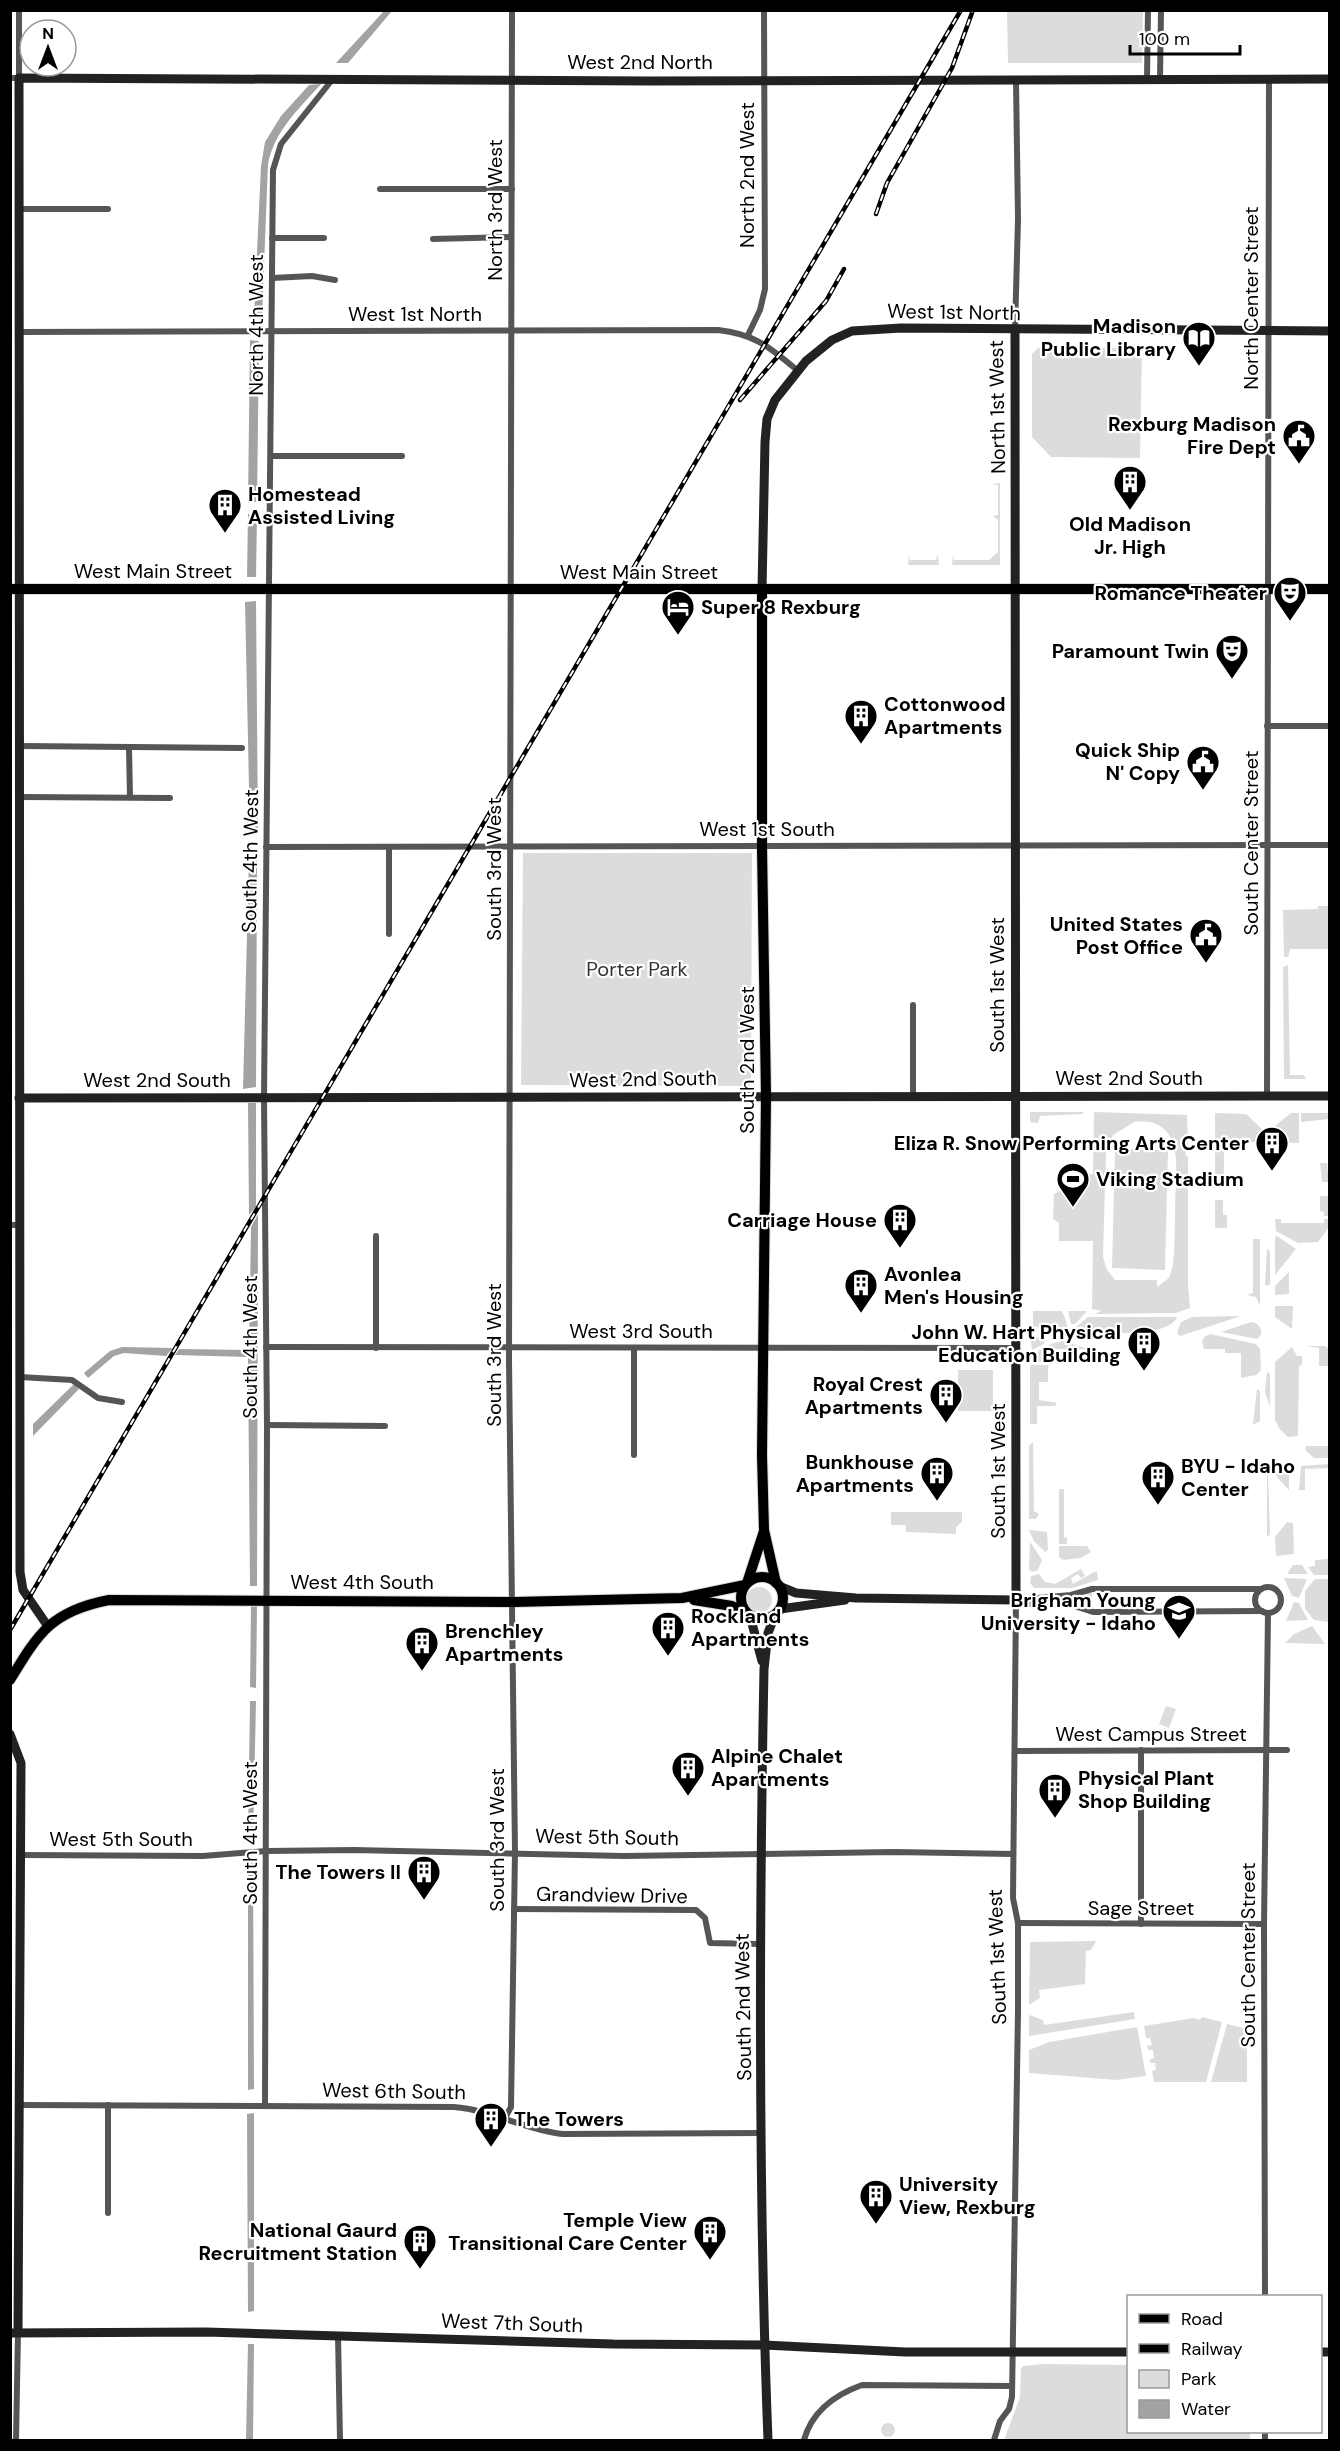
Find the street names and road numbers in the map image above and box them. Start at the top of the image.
street label: West 2nd North [567,49,713,75]
street label: North 2nd West [734,102,760,248]
street label: North 3rd West [482,139,508,281]
street label: North Center Street [1238,206,1264,390]
street label: North 4th West [243,254,269,396]
street label: West 1st North [887,298,1021,326]
street label: West 1st North [348,301,482,327]
street label: North 1st West [983,340,1011,474]
street label: West Main Street [74,558,232,584]
street label: West Main Street [560,559,718,585]
street label: South Center Street [1238,750,1264,936]
street label: South 4th West [236,789,264,933]
street label: South 3rd West [481,797,507,941]
street label: West 1st South [699,816,835,842]
street label: South 1st West [984,917,1010,1053]
street label: South 2nd West [734,986,760,1134]
street label: West 2nd South [569,1065,717,1093]
street label: West 2nd South [1055,1065,1203,1091]
street label: West 2nd South [83,1067,231,1093]
street label: South 4th West [237,1275,263,1419]
street label: South 3rd West [481,1283,507,1427]
street label: West 3rd South [569,1318,713,1344]
street label: South 1st West [985,1403,1011,1539]
street label: West 4th South [290,1569,434,1595]
street label: West Campus Street [1055,1721,1247,1747]
street label: South 4th West [237,1761,263,1905]
street label: South 3rd West [484,1768,510,1912]
street label: West 5th South [535,1823,679,1851]
street label: West 5th South [49,1826,193,1852]
street label: South Center Street [1235,1862,1261,2048]
street label: Grandview Drive [536,1881,688,1909]
street label: South 1st West [982,1889,1012,2025]
street label: Sage Street [1088,1895,1194,1921]
street label: South 2nd West [729,1933,757,2081]
street label: West 6th South [322,2077,466,2105]
street label: West 7th South [441,2308,583,2338]

